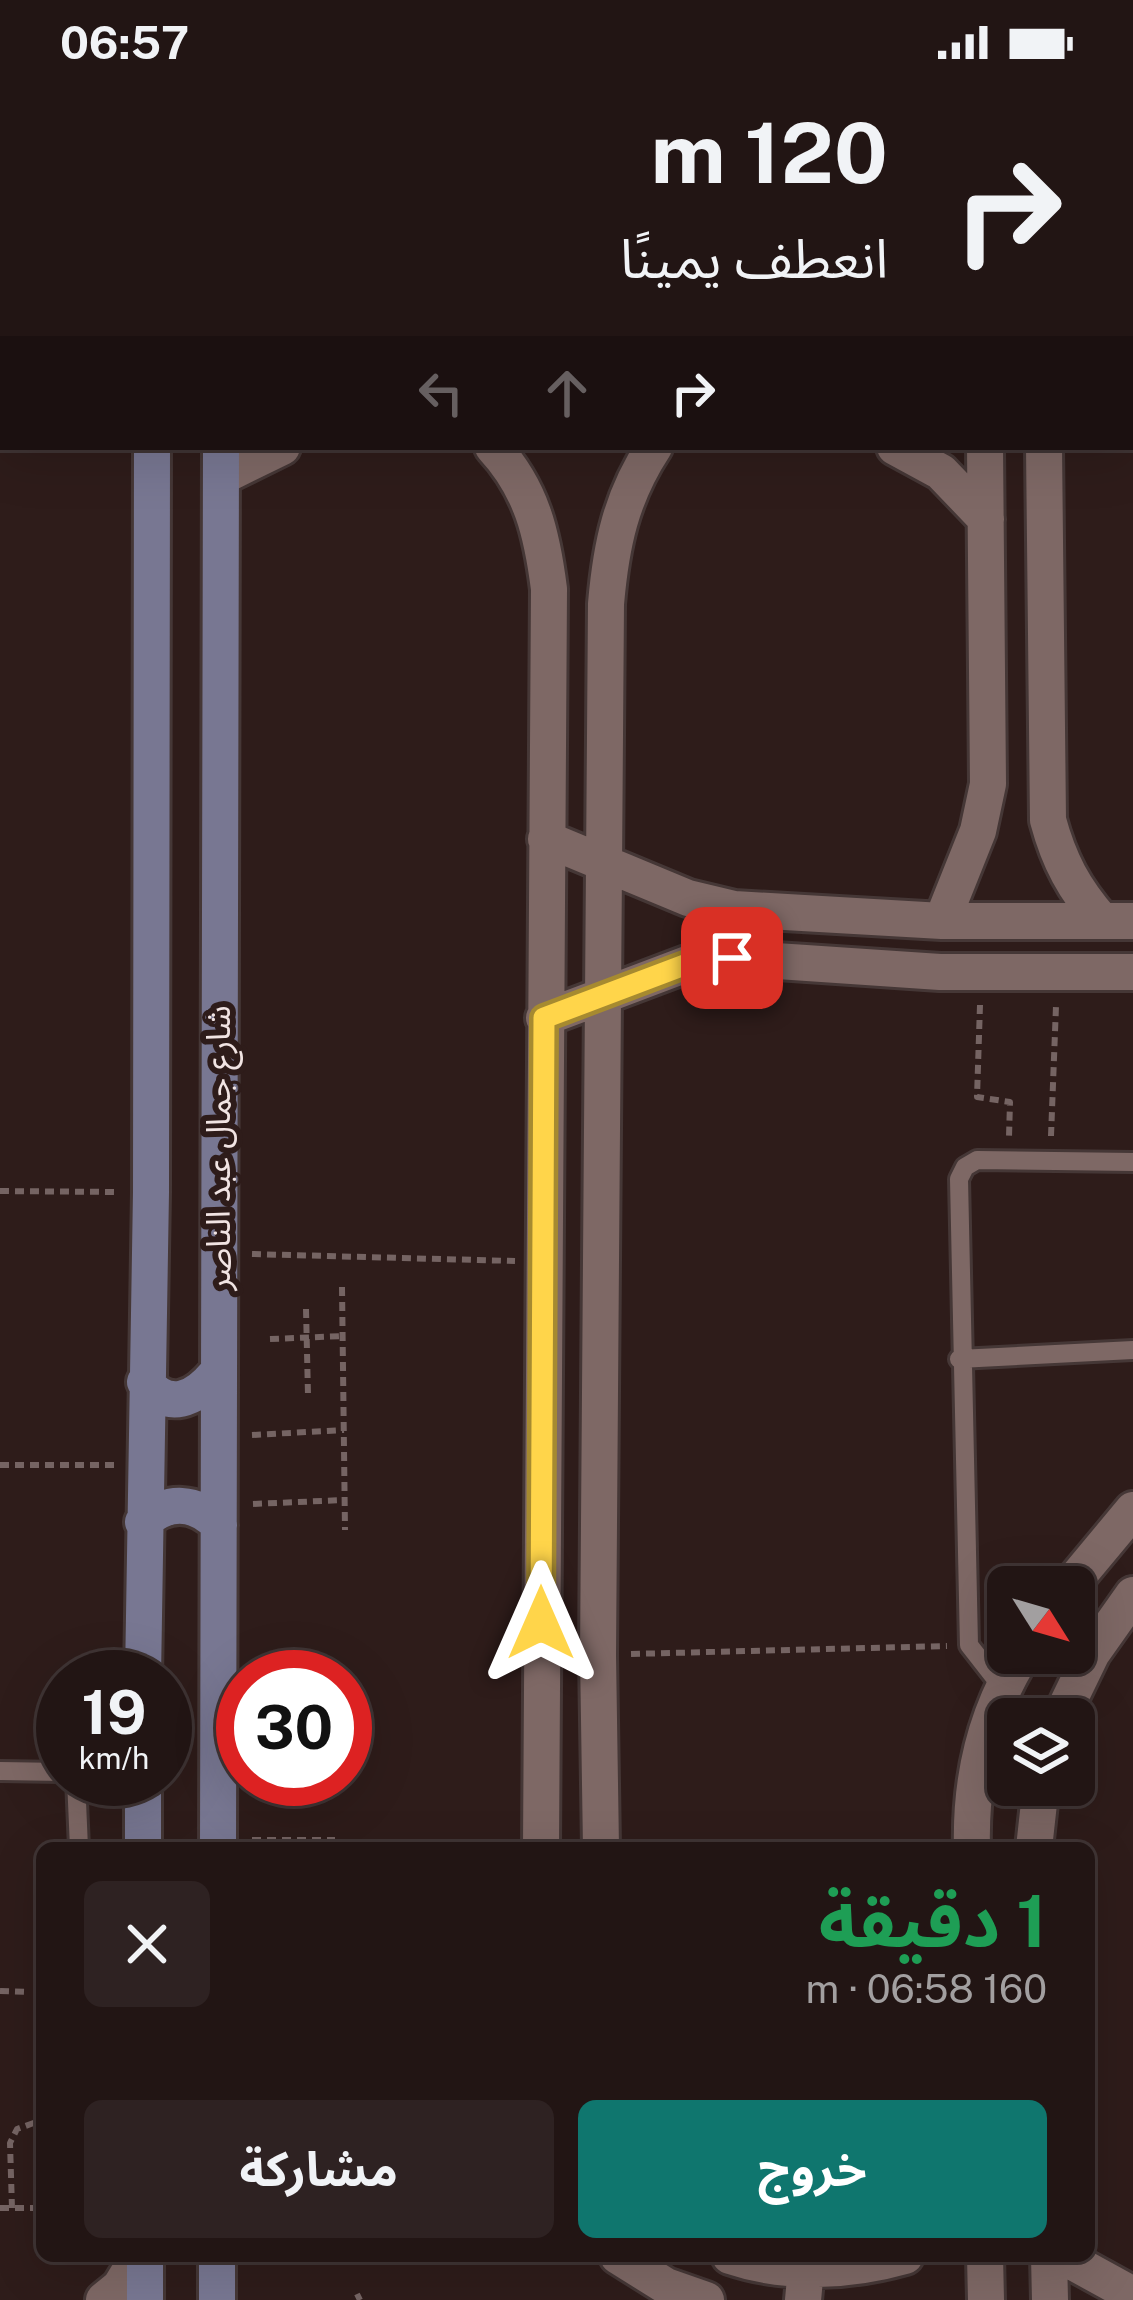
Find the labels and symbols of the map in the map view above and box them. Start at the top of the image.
pin [681,907,783,1009]
street label: شارع جمال عبد الناصر [199,1005,243,1292]
position arrow [478,1560,604,1686]
north arrow [987,1566,1095,1674]
speed limit sign: 30 [216,1650,372,1806]

